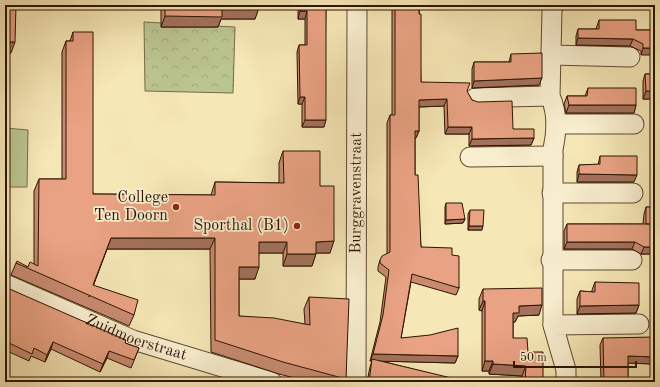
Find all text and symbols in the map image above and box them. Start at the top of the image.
street label: Burggravenstraat [348,132,365,254]
place label: College Ten Doorn [94,190,168,224]
marker: College Ten Doorn [171,202,181,212]
place label: Sporthal (B1) [193,217,289,234]
marker: Sporthal (B1) [292,221,302,231]
street label: Zuidmoerstraat [83,312,189,364]
scale bar [514,343,636,369]
text: 50 m [520,351,547,364]

